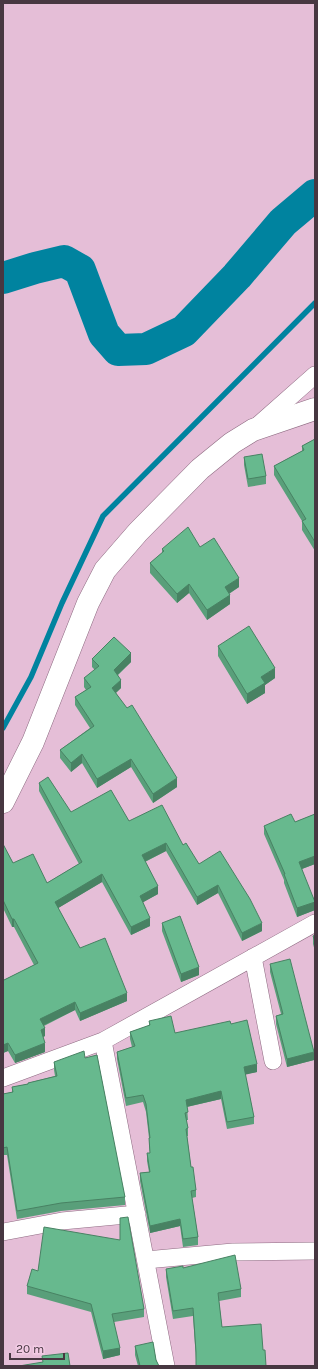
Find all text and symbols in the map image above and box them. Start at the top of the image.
scale bar [10,1335,64,1361]
text: 20 m [16,1342,44,1356]

